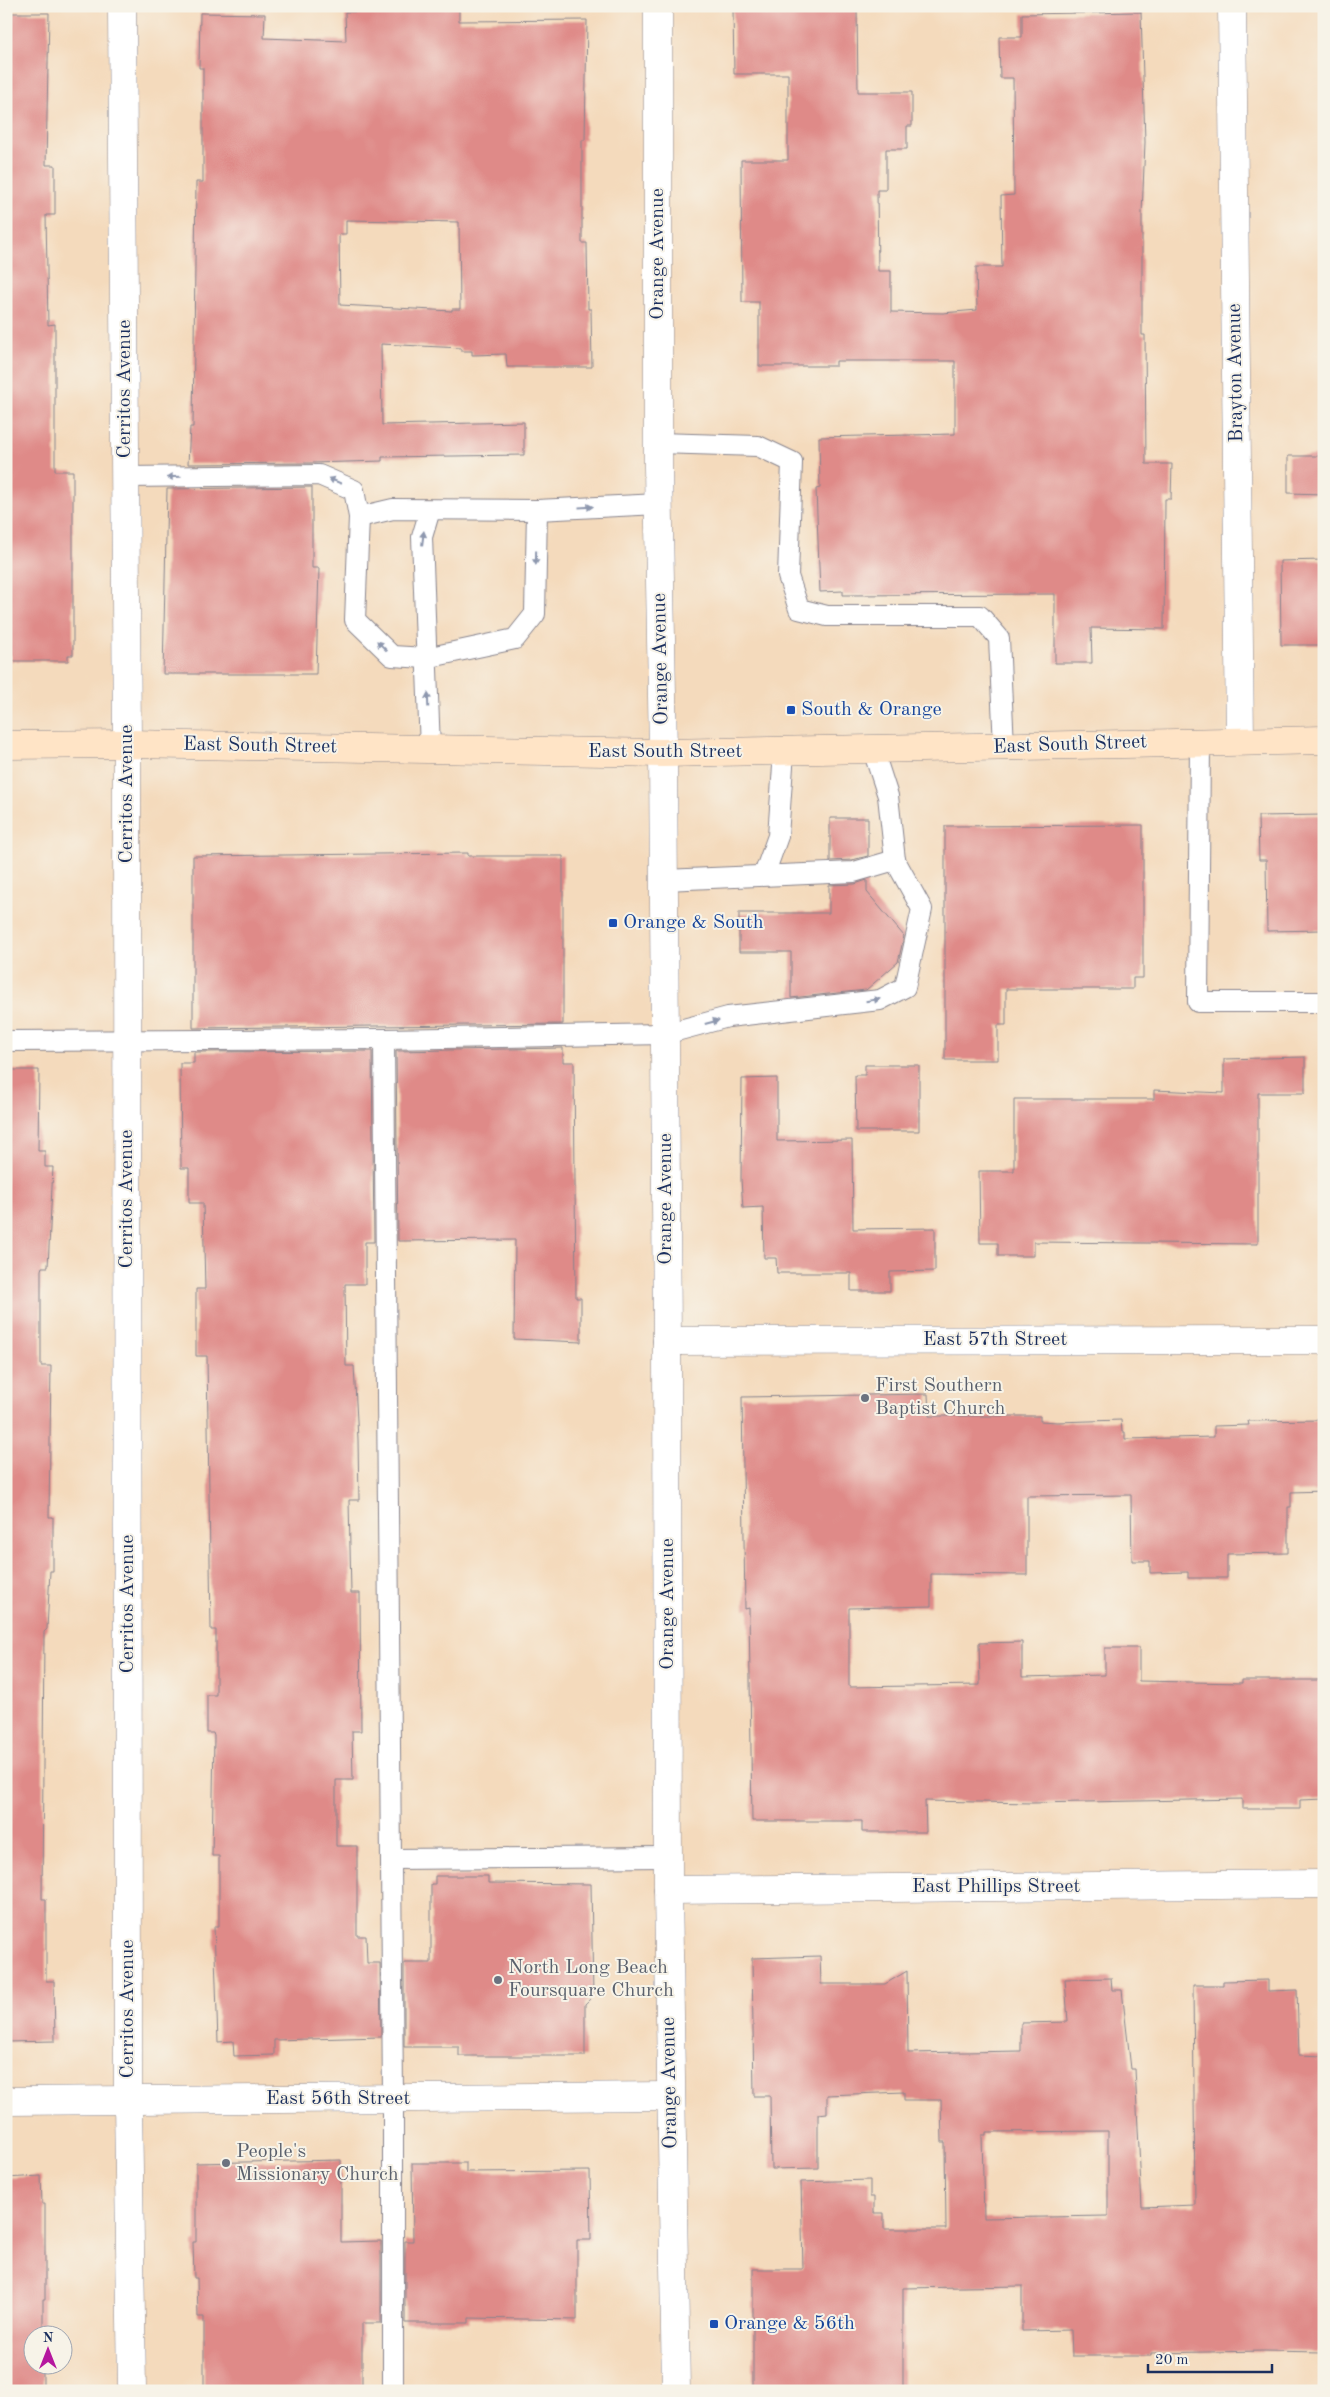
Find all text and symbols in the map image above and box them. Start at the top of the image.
street label: Orange Avenue [648,188,668,320]
street label: Brayton Avenue [1225,303,1247,443]
street label: Cerritos Avenue [115,319,135,459]
one-way arrow [165,473,181,481]
one-way arrow [328,477,342,485]
one-way arrow [578,503,594,511]
one-way arrow [419,529,427,545]
one-way arrow [532,551,540,567]
street label: Orange Avenue [650,593,672,725]
one-way arrow [376,640,388,652]
one-way arrow [423,692,431,708]
place label: South & Orange [801,700,942,720]
marker: South & Orange [785,704,797,716]
street label: Cerritos Avenue [117,724,137,864]
street label: East South Street [992,732,1148,758]
street label: East South Street [183,735,337,757]
street label: East South Street [588,742,742,762]
place label: Orange & South [623,913,764,933]
marker: Orange & South [607,917,619,929]
one-way arrow [865,996,881,1004]
one-way arrow [704,1018,719,1026]
street label: Cerritos Avenue [117,1129,137,1269]
street label: Orange Avenue [656,1133,676,1265]
street label: East 57th Street [923,1330,1067,1350]
place label: First Southern Baptist Church [875,1376,1006,1419]
marker: First Southern Baptist Church [859,1392,871,1404]
street label: Cerritos Avenue [118,1534,138,1674]
street label: Orange Avenue [658,1538,678,1670]
street label: East Phillips Street [912,1877,1080,1897]
street label: Cerritos Avenue [118,1939,138,2079]
place label: North Long Beach Foursquare Church [508,1958,674,2001]
marker: North Long Beach Foursquare Church [492,1974,504,1986]
street label: Orange Avenue [659,2017,681,2149]
street label: East 56th Street [266,2089,410,2109]
place label: People's Missionary Church [236,2142,399,2185]
marker: People's Missionary Church [220,2157,232,2169]
place label: Orange & 56th [724,2314,855,2334]
marker: Orange & 56th [708,2318,720,2330]
north arrow [22,2324,72,2374]
text: N [43,2331,54,2345]
scale bar [1148,2342,1271,2374]
text: 20 m [1155,2353,1189,2368]

